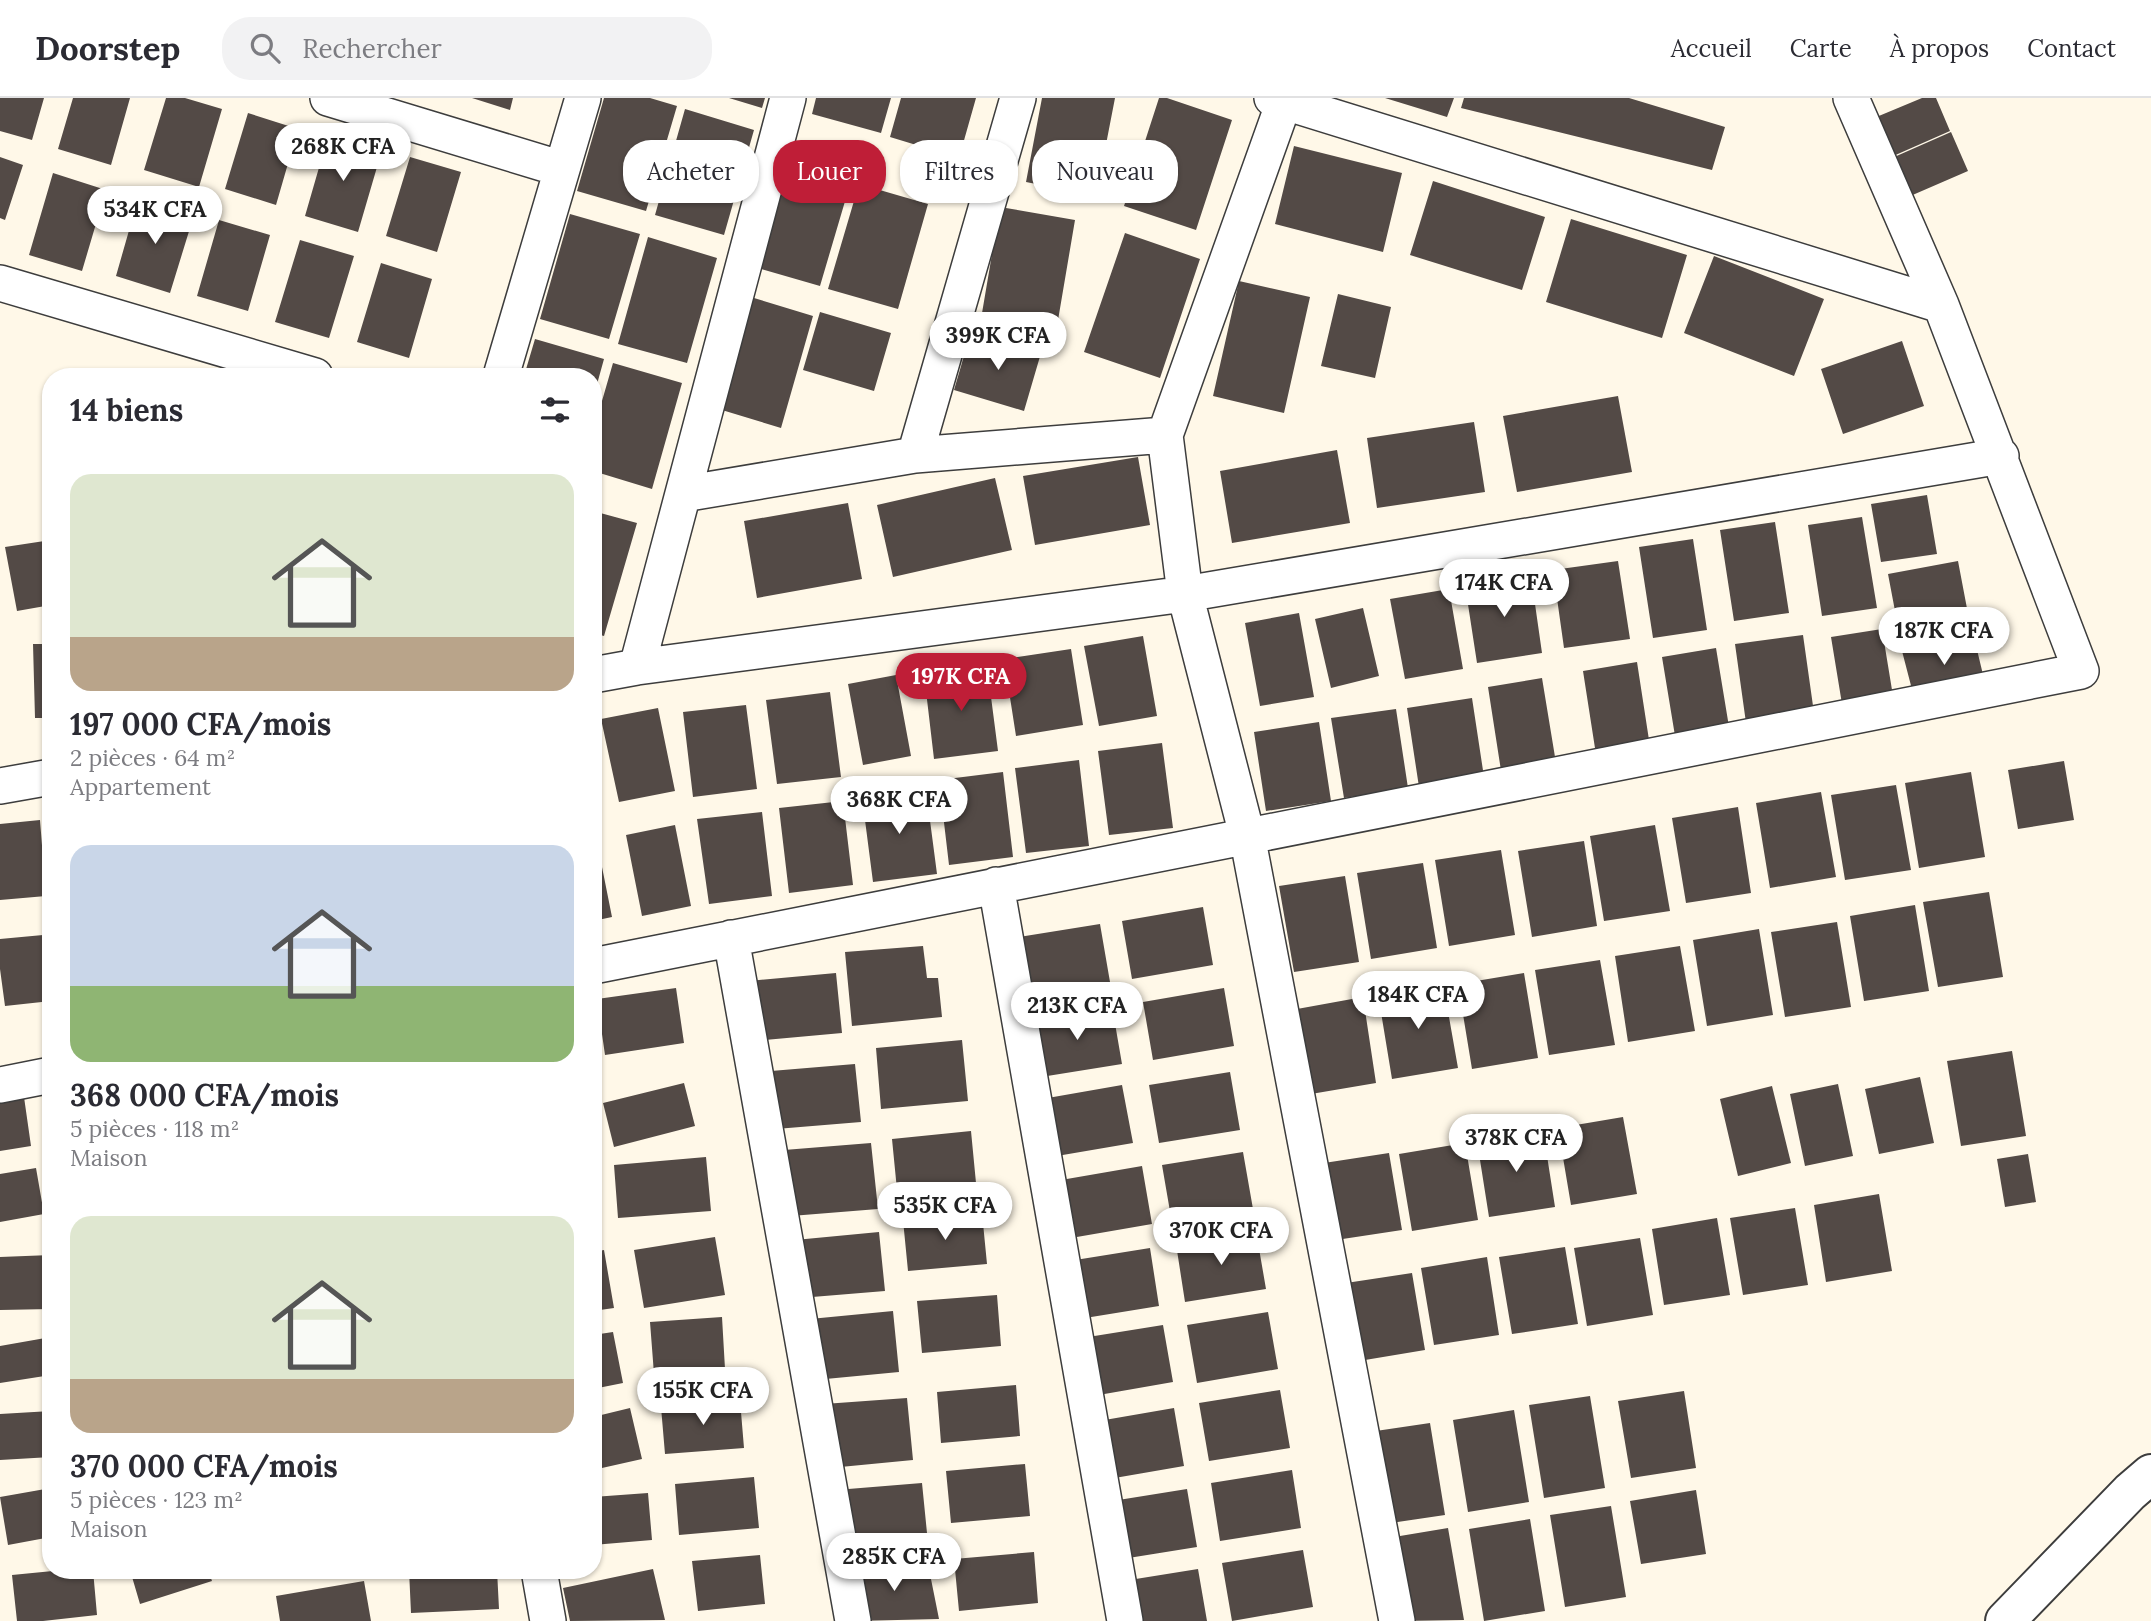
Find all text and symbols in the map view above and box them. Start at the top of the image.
search box [222,17,712,80]
text: Doorstep [35,27,180,69]
icon: search [246,29,284,67]
text: Rechercher [302,32,442,65]
text: Accueil [1671,33,1752,64]
text: Carte [1790,33,1852,64]
text: À propos [1890,33,1989,64]
text: Contact [2027,33,2116,64]
pin: 268K CFA [271,123,415,183]
text: 268K CFA [291,131,395,160]
chip: Acheter [623,140,759,203]
chip: Louer [773,140,886,203]
chip: Filtres [900,140,1018,203]
chip: Nouveau [1032,140,1178,203]
pin: 534K CFA [83,186,227,246]
text: 534K CFA [103,194,207,223]
pin: 399K CFA [926,313,1070,372]
text: 399K CFA [946,320,1050,349]
text: 14 biens [70,391,183,429]
icon: filters [536,391,574,429]
icon: home [259,520,385,646]
pin: 174K CFA [1432,560,1576,619]
text: 174K CFA [1455,567,1553,596]
pin: 187K CFA [1872,608,2016,667]
text: 187K CFA [1895,615,1993,644]
pin: 197K CFA [889,654,1033,713]
text: 197K CFA [912,661,1010,690]
text: 197 000 CFA/mois [70,705,331,743]
text: 2 pièces · 64 m² [70,743,235,772]
text: Appartement [70,772,211,801]
pin: 368K CFA [827,776,971,836]
text: 368K CFA [847,784,951,813]
icon: home [259,891,385,1017]
pin: 184K CFA [1346,972,1490,1031]
text: 184K CFA [1368,979,1468,1008]
pin: 213K CFA [1005,982,1149,1042]
text: 213K CFA [1027,990,1127,1019]
text: 368 000 CFA/mois [70,1076,339,1114]
text: 5 pièces · 118 m² [70,1114,239,1143]
pin: 378K CFA [1444,1114,1588,1174]
text: 378K CFA [1465,1122,1567,1151]
text: Maison [70,1143,148,1172]
pin: 535K CFA [873,1182,1017,1242]
text: 535K CFA [893,1190,997,1219]
pin: 370K CFA [1149,1208,1293,1267]
text: 370K CFA [1169,1215,1273,1244]
icon: home [259,1262,385,1388]
pin: 155K CFA [631,1368,775,1427]
text: 155K CFA [653,1375,753,1404]
text: 370 000 CFA/mois [70,1447,338,1485]
text: 5 pièces · 123 m² [70,1485,243,1514]
text: Maison [70,1514,148,1543]
pin: 285K CFA [822,1534,966,1593]
text: 285K CFA [842,1541,946,1570]

